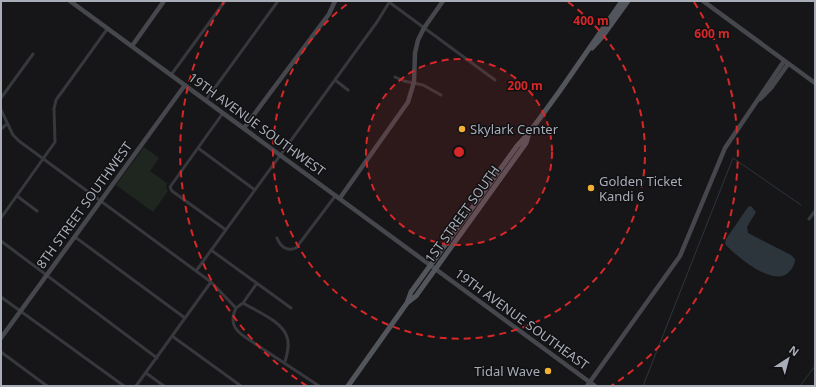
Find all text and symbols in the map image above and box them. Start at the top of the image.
text: 400 m [573,12,609,29]
text: 600 m [694,25,730,42]
street label: 19TH AVENUE SOUTHWEST [185,68,330,180]
text: 200 m [507,77,543,94]
place label: Skylark Center [470,120,559,138]
marker: Skylark Center [457,124,467,134]
street label: 8TH STREET SOUTHWEST [32,137,137,272]
centre of rings [452,145,466,159]
street label: 1ST STREET SOUTH [421,162,503,266]
place label: Golden Ticket Kandi 6 [599,172,683,205]
marker: Golden Ticket Kandi 6 [586,183,596,193]
street label: 19TH AVENUE SOUTHEAST [451,264,593,374]
north arrow [768,339,808,379]
text: N [786,342,802,359]
place label: Tidal Wave [474,362,540,380]
marker: Tidal Wave [543,366,553,376]

